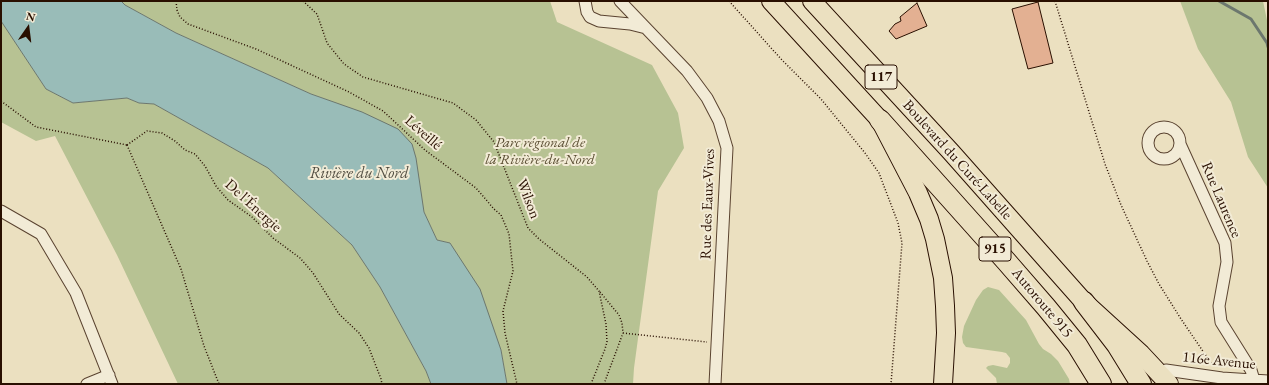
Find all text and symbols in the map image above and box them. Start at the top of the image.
north arrow [8,8,48,48]
text: N [25,8,37,24]
road number: 117 [865,65,897,89]
street label: Boulevard du Curé-Labelle [898,96,1016,224]
street label: Léveillé [401,112,445,154]
park label: Parc régional de la Rivière-du-Nord [485,134,595,169]
street label: Rue des Eaux-Vives [697,148,719,260]
street label: Rue Laurence [1197,159,1245,241]
water label: Rivière du Nord [309,164,409,184]
street label: De l'Énergie [221,176,285,236]
street label: Wilson [512,177,544,221]
road number: 915 [979,237,1011,261]
street label: Autoroute 915 [1007,264,1077,342]
street label: 116e Avenue [1182,348,1256,374]

